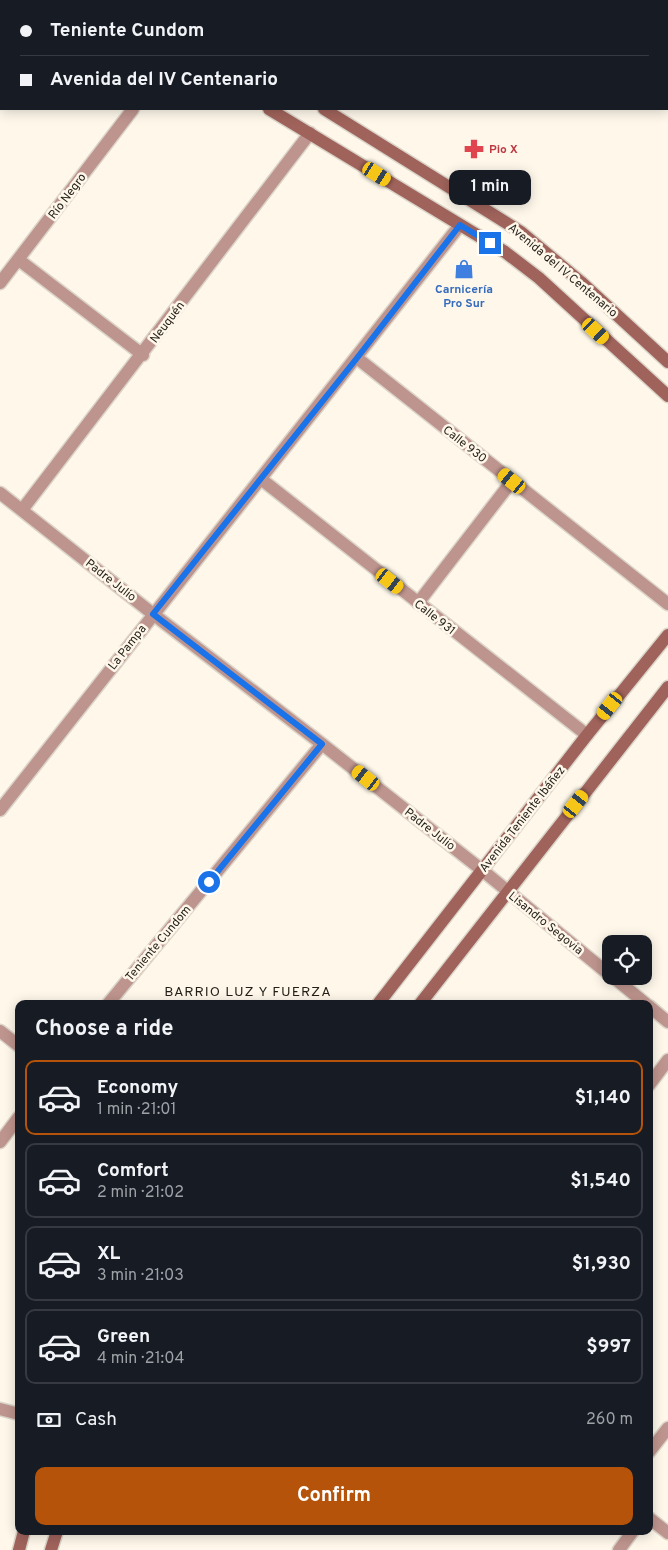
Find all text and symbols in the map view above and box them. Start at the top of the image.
text: Teniente Cundom [50,19,204,43]
text: Avenida del IV Centenario [50,68,278,92]
pharmacy icon: Pio X [463,138,485,160]
place label: Pio X [489,142,518,158]
car [360,160,393,188]
street label: Río Negro [45,170,91,223]
callout: 1 min [449,170,531,206]
text: 1 min [471,177,509,197]
street label: Avenida del IV Centenario [504,220,621,321]
route end [479,232,501,254]
shop icon: Carnicería Pro Sur [453,258,475,280]
place label: Carnicería Pro Sur [435,282,493,312]
street label: Neuquén [147,298,189,347]
car [579,315,612,347]
street label: Calle 930 [439,423,490,467]
car [495,466,528,496]
street label: Padre Julio [82,556,139,606]
car [373,566,406,596]
street label: Calle 931 [410,597,458,639]
street label: La Pampa [105,622,150,674]
car [594,690,625,722]
car [349,763,382,793]
street label: Avenida Teniente Ibáñez [476,763,569,876]
car [560,788,591,820]
street label: Padre Julio [401,805,458,855]
route start [198,871,220,893]
street label: Lisandro Segovia [505,889,586,959]
street label: Teniente Cundom [122,902,195,985]
map controls [602,935,652,985]
button: locate [602,935,652,985]
district label: BARRIO LUZ Y FUERZA [164,984,332,1001]
text: Choose a ride [35,1016,173,1043]
icon: car [37,1075,82,1120]
text: Economy [97,1076,178,1100]
text: $1,140 [575,1086,631,1110]
text: 1 min · 21:01 [97,1100,176,1120]
icon: car [37,1158,82,1203]
text: Comfort [97,1159,169,1183]
text: $1,540 [570,1169,631,1193]
text: 2 min · 21:02 [97,1183,184,1203]
icon: car [37,1241,82,1286]
text: XL [97,1242,120,1266]
text: $1,930 [572,1252,631,1276]
text: 3 min · 21:03 [97,1266,184,1286]
icon: car [37,1324,82,1369]
text: Green [97,1325,150,1349]
text: $997 [586,1335,631,1359]
text: 4 min · 21:04 [97,1349,184,1369]
icon: cash [35,1406,63,1434]
text: Cash [75,1408,117,1432]
text: 260 m [586,1410,633,1430]
button: Confirm [35,1467,633,1525]

